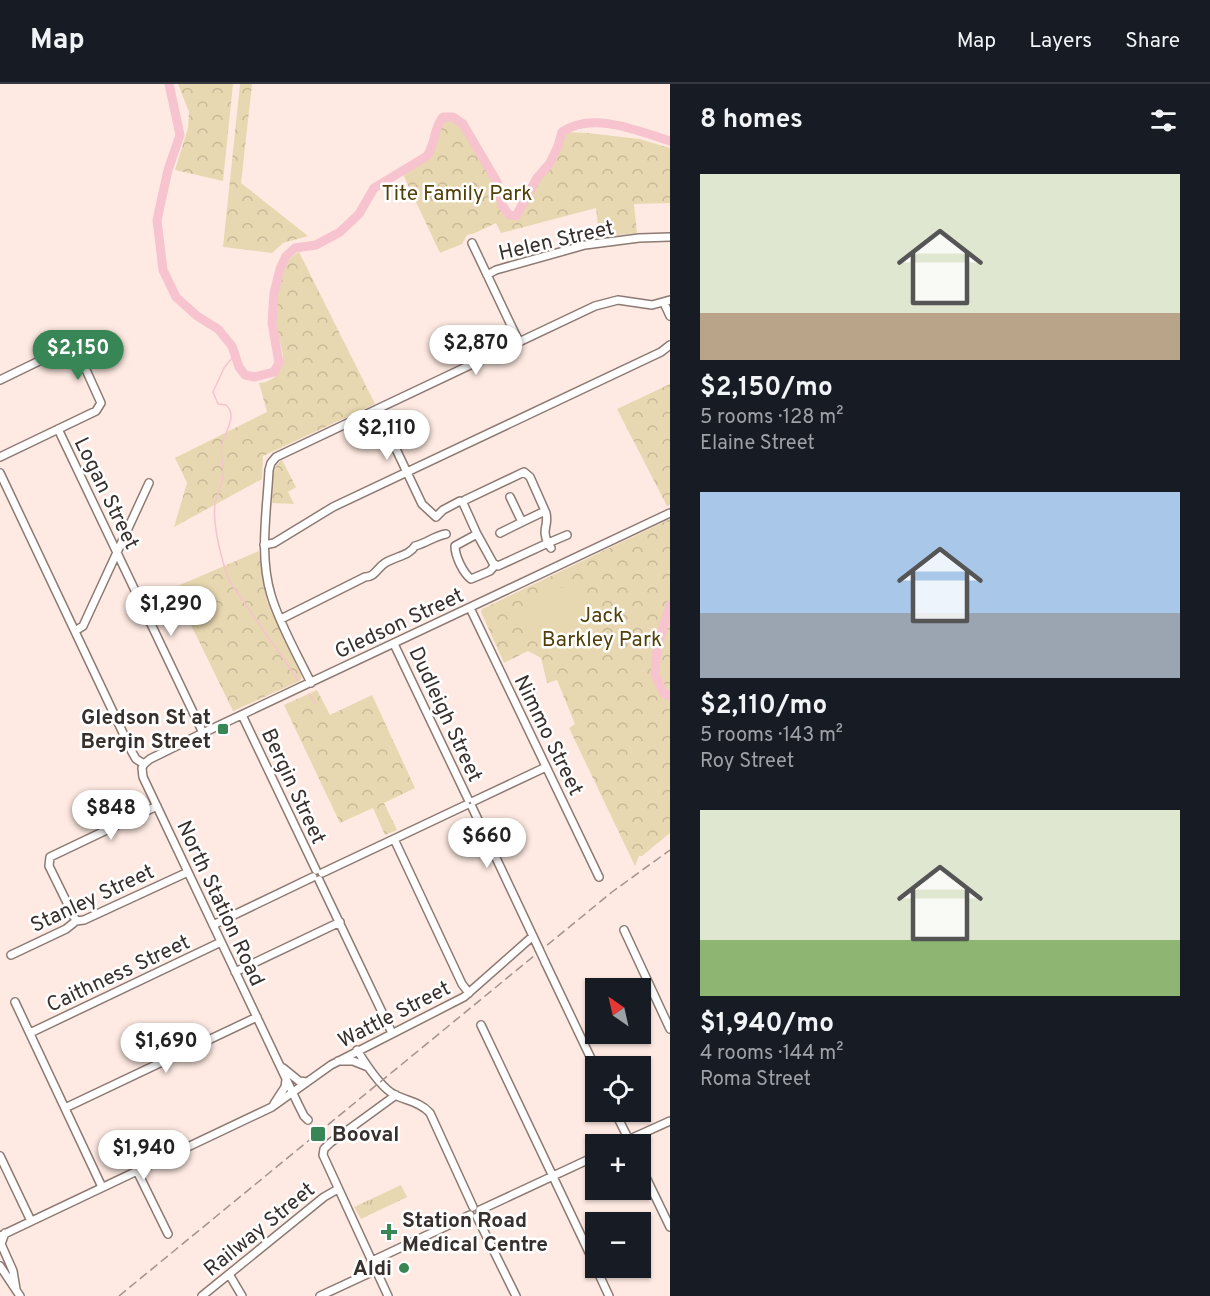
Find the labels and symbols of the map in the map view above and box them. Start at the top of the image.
park label: Tite Family Park [382,181,533,208]
street label: Helen Street [496,215,617,268]
pin: $2,870 [427,325,525,376]
pin: $2,150 [29,330,127,381]
pin: $2,110 [338,410,436,461]
street label: Logan Street [67,433,144,554]
street label: Gledson Street [331,583,468,666]
pin: $1,290 [122,586,220,637]
park label: Jack Barkley Park [542,603,662,654]
street label: Dudleigh Street [401,643,488,787]
street label: Nimmo Street [507,671,588,800]
place label: Gledson St at Bergin Street [80,705,211,756]
marker: Gledson St at Bergin Street [216,722,230,736]
street label: Bergin Street [254,724,331,849]
pin: $848 [75,790,147,841]
street label: North Station Road [169,816,270,991]
pin: $660 [451,818,523,869]
street label: Stanley Street [26,859,159,940]
street label: Caithness Street [43,929,195,1019]
street label: Wattle Street [334,975,455,1055]
north arrow [585,978,651,1044]
pin: $1,690 [117,1023,215,1074]
place label: Booval [332,1122,399,1149]
marker: Booval [309,1125,327,1143]
pin: $1,940 [95,1130,193,1181]
street label: Railway Street [199,1177,321,1283]
place label: Station Road Medical Centre [402,1208,548,1259]
marker: Station Road Medical Centre [380,1223,398,1241]
place label: Aldi [353,1256,392,1283]
marker: Aldi [397,1261,411,1275]

